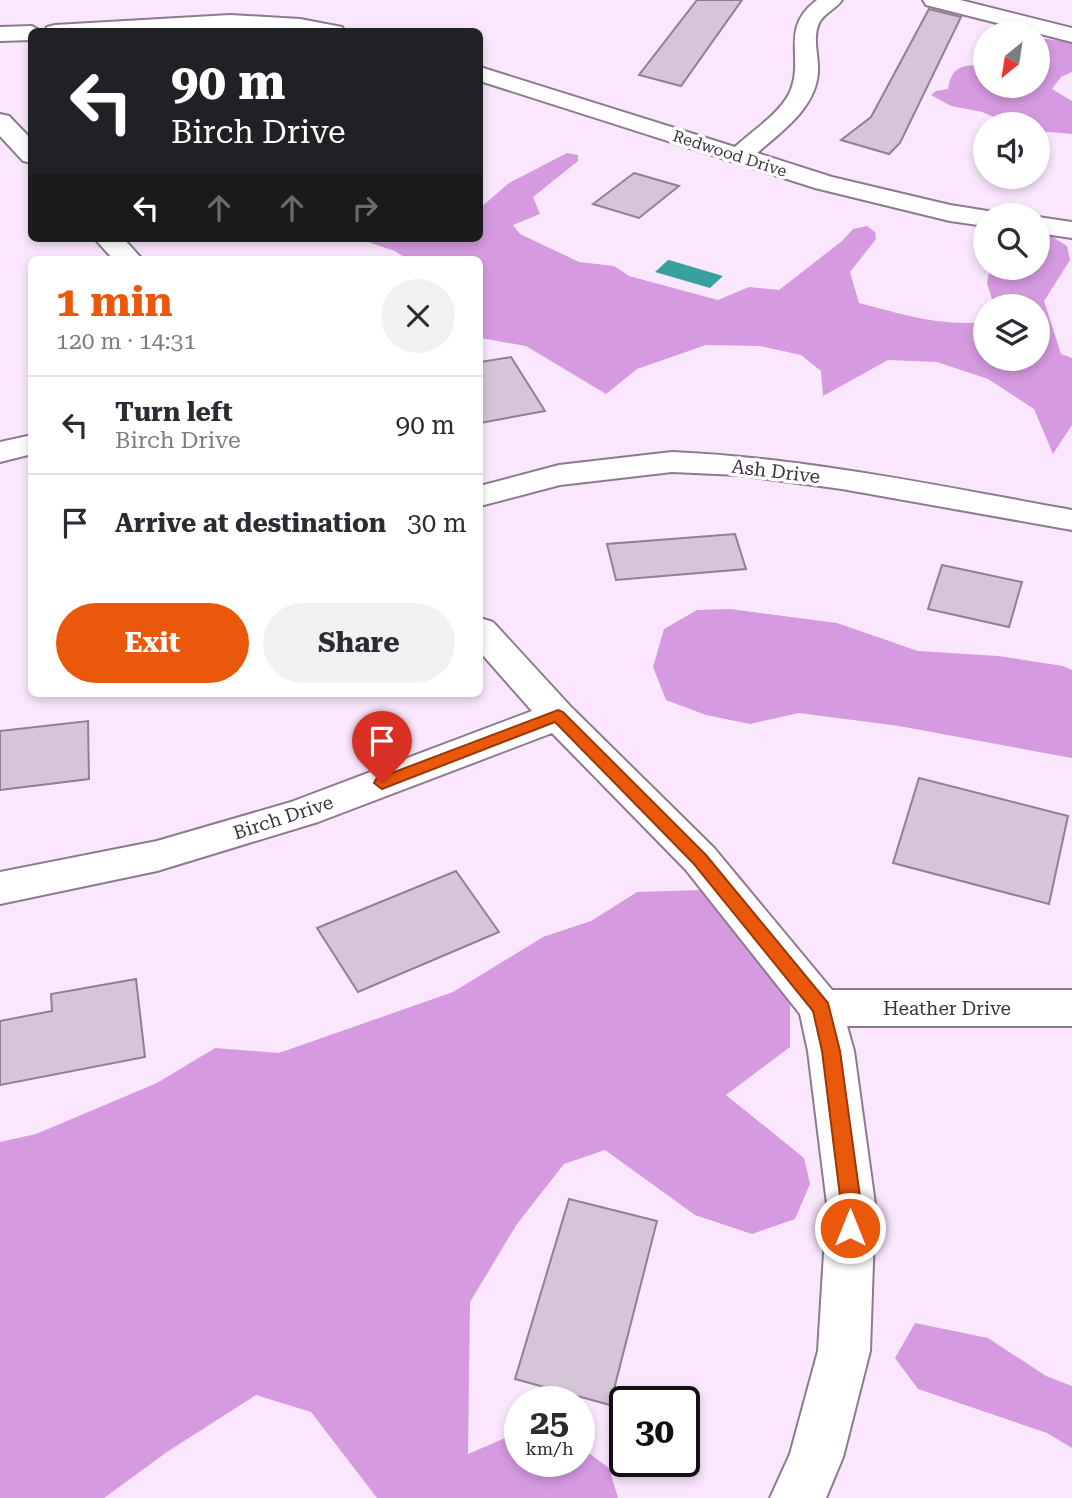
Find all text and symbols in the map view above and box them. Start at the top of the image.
north arrow [973,21,1050,98]
map controls [973,21,1050,371]
text: 90 m [171,54,286,111]
icon: left [56,56,147,147]
button: sound [973,112,1050,189]
text: Birch Drive [171,113,346,151]
street label: Redwood Drive [670,126,789,181]
icon: left [127,189,165,227]
icon: ahead [200,189,238,227]
icon: ahead [273,189,311,227]
icon: right [346,189,384,227]
button: search [973,203,1050,280]
text: 1 min [56,277,173,326]
button: close [381,279,455,353]
button: layers [973,294,1050,371]
text: 120 m · 14:31 [56,328,196,355]
text: Turn left [115,397,233,427]
icon: left [56,406,94,444]
text: 90 m [396,410,455,440]
text: Birch Drive [115,427,241,454]
street label: Ash Drive [730,455,822,488]
icon: arrive [56,504,94,542]
text: Arrive at destination [115,508,386,538]
text: 30 m [407,508,467,538]
button: Exit [56,603,249,683]
button: Share [263,603,455,683]
pin [352,711,412,783]
icon: arrive [363,722,401,760]
street label: Birch Drive [230,791,336,844]
street label: Heather Drive [883,997,1011,1020]
position arrow [813,1191,887,1265]
speed limit sign: 30 [609,1386,700,1477]
text: 25 [530,1402,569,1443]
text: km/h [525,1438,574,1459]

